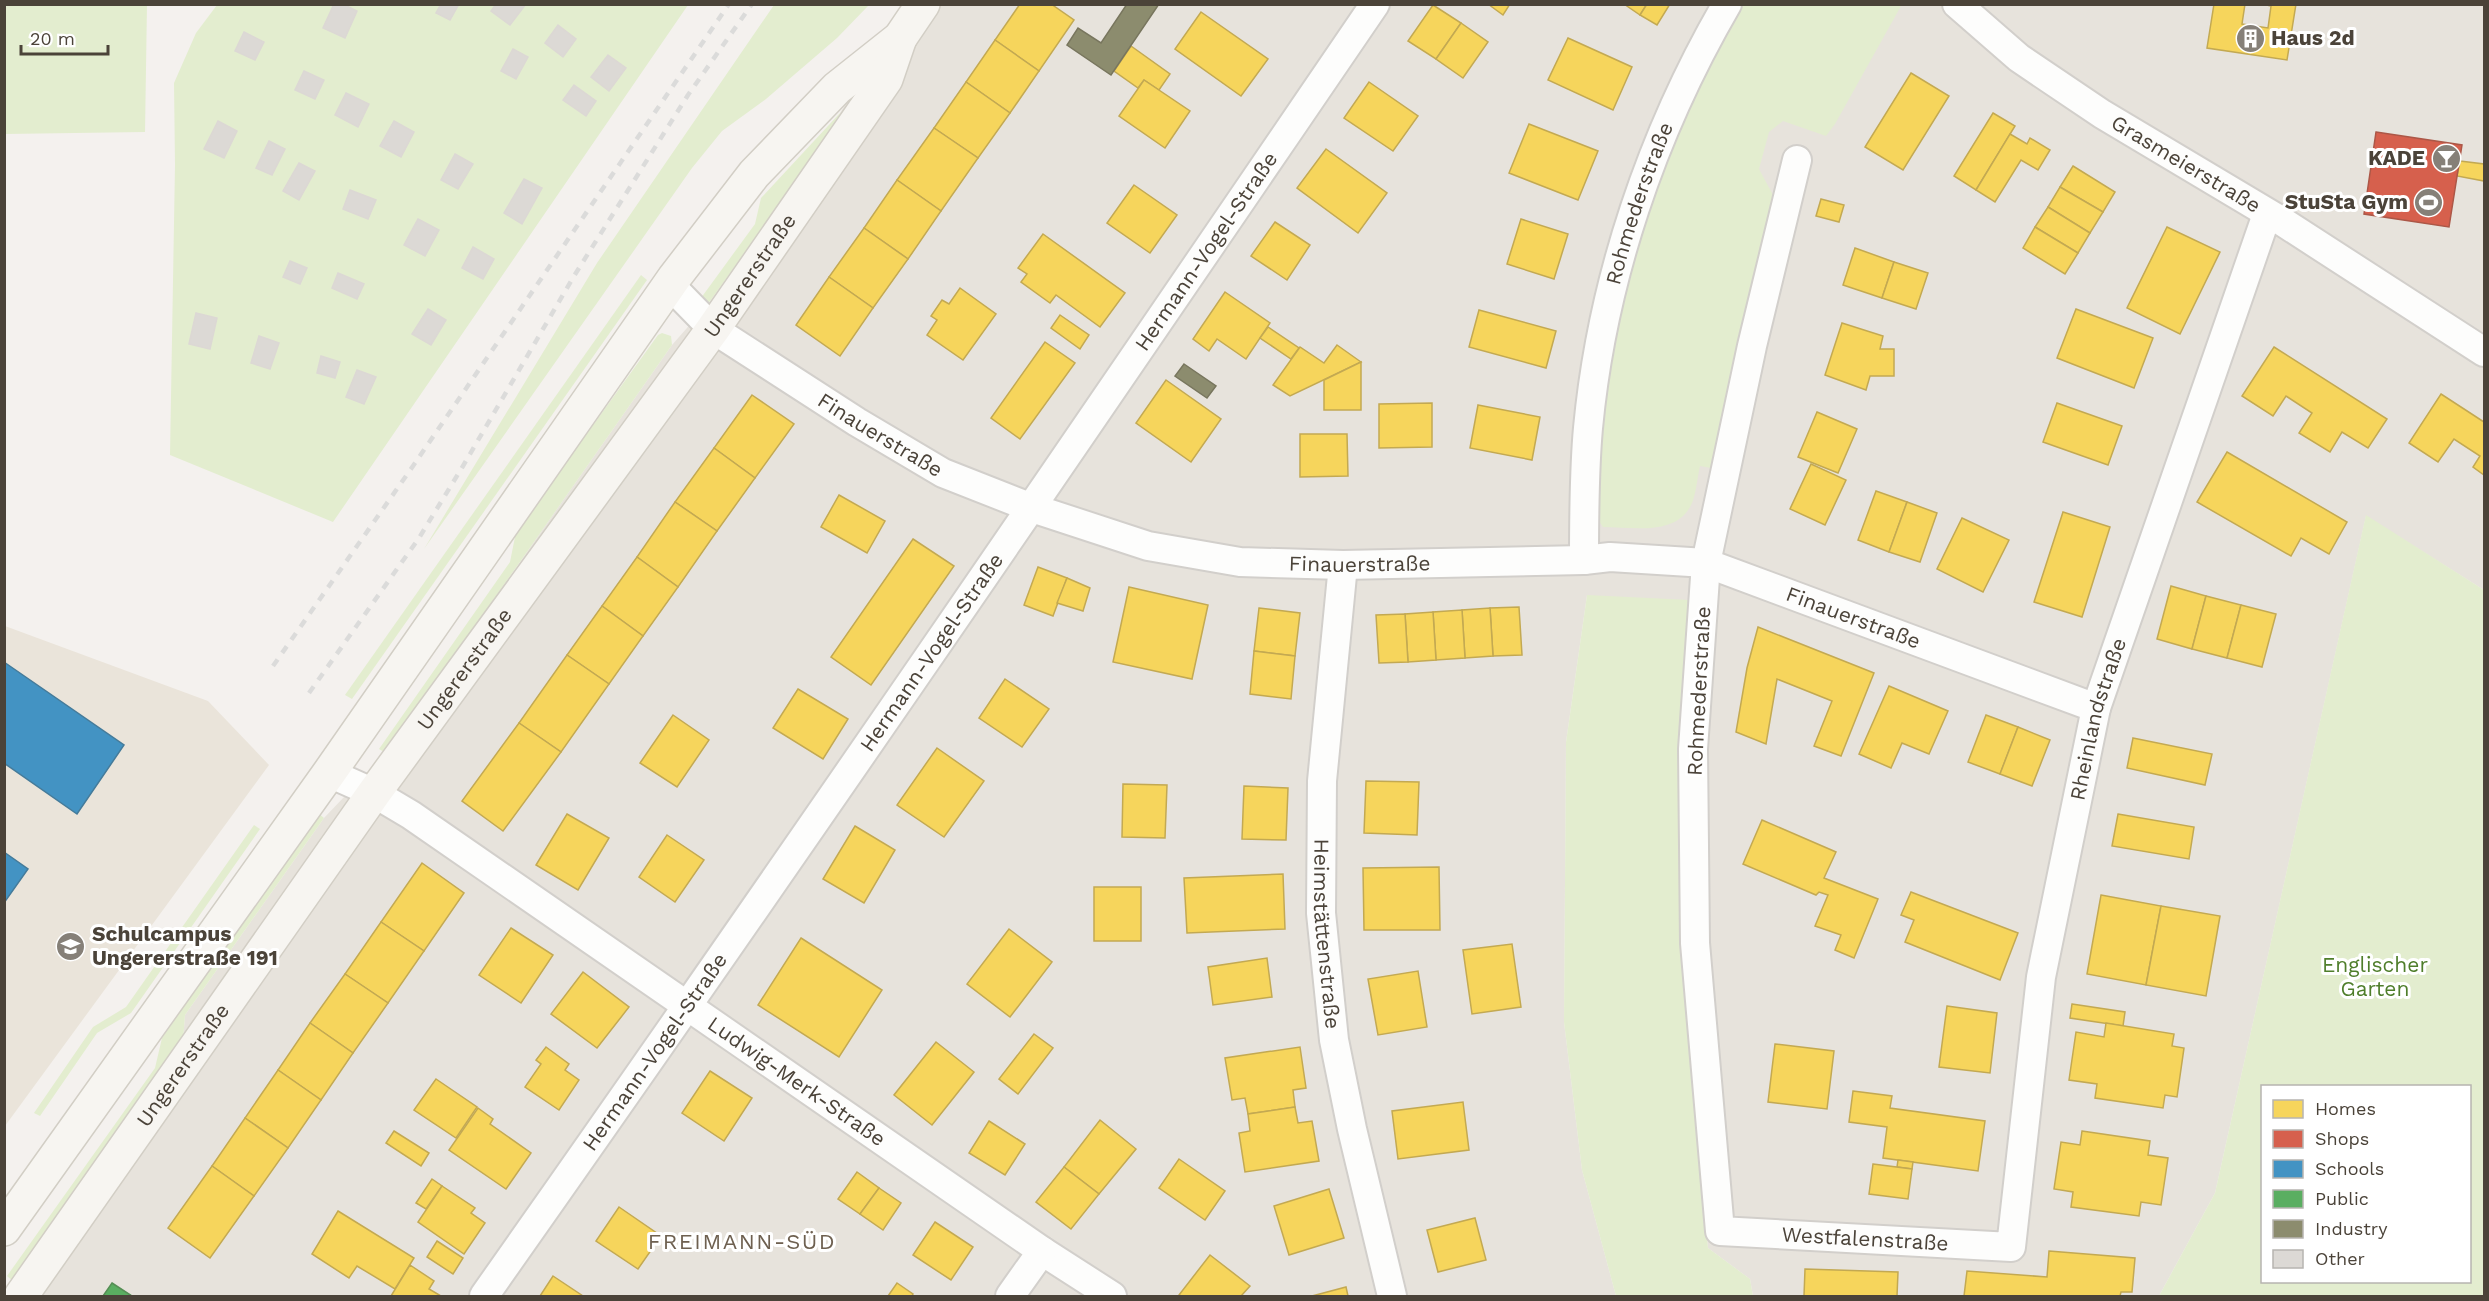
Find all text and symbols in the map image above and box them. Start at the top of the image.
scale bar [21,18,108,56]
building icon: Haus 2d [2234,22,2266,54]
place label: Haus 2d [2271,25,2355,50]
text: 20 m [30,28,75,49]
street label: Grasmeierstraße [2107,109,2265,218]
street label: Rohmederstraße [1600,118,1678,287]
bar icon: KADE [2430,142,2462,174]
place label: KADE [2368,145,2425,170]
street label: Hermann-Vogel-Straße [1129,147,1283,355]
sports icon: StuSta Gym [2413,186,2445,218]
place label: StuSta Gym [2285,189,2408,214]
street label: Ungererstraße [698,209,801,342]
street label: Finauerstraße [813,387,947,482]
street label: Hermann-Vogel-Straße [854,548,1008,756]
street label: Finauerstraße [1288,550,1431,577]
street label: Finauerstraße [1783,581,1924,654]
street label: Ungererstraße [411,603,517,735]
street label: Rohmederstraße [1682,606,1715,776]
street label: Rheinlandstraße [2064,635,2131,803]
street label: Heimstättenstraße [1309,838,1346,1030]
place label: Schulcampus Ungererstraße 191 [92,921,278,970]
school or university icon: Schulcampus Ungererstraße 191 [55,930,87,962]
street label: Hermann-Vogel-Straße [577,948,732,1155]
park label: Englischer Garten [2322,952,2428,1001]
street label: Ungererstraße [131,998,234,1131]
street label: Ludwig-Merk-Straße [703,1011,891,1151]
legend [2261,1085,2471,1283]
text: Homes [2315,1098,2376,1119]
text: Shops [2315,1128,2369,1149]
text: Schools [2315,1158,2384,1179]
text: Public [2315,1188,2369,1209]
text: Industry [2315,1218,2388,1239]
street label: Westfalenstraße [1781,1221,1949,1256]
district label: FREIMANN-SÜD [648,1229,836,1254]
text: Other [2315,1248,2365,1269]

